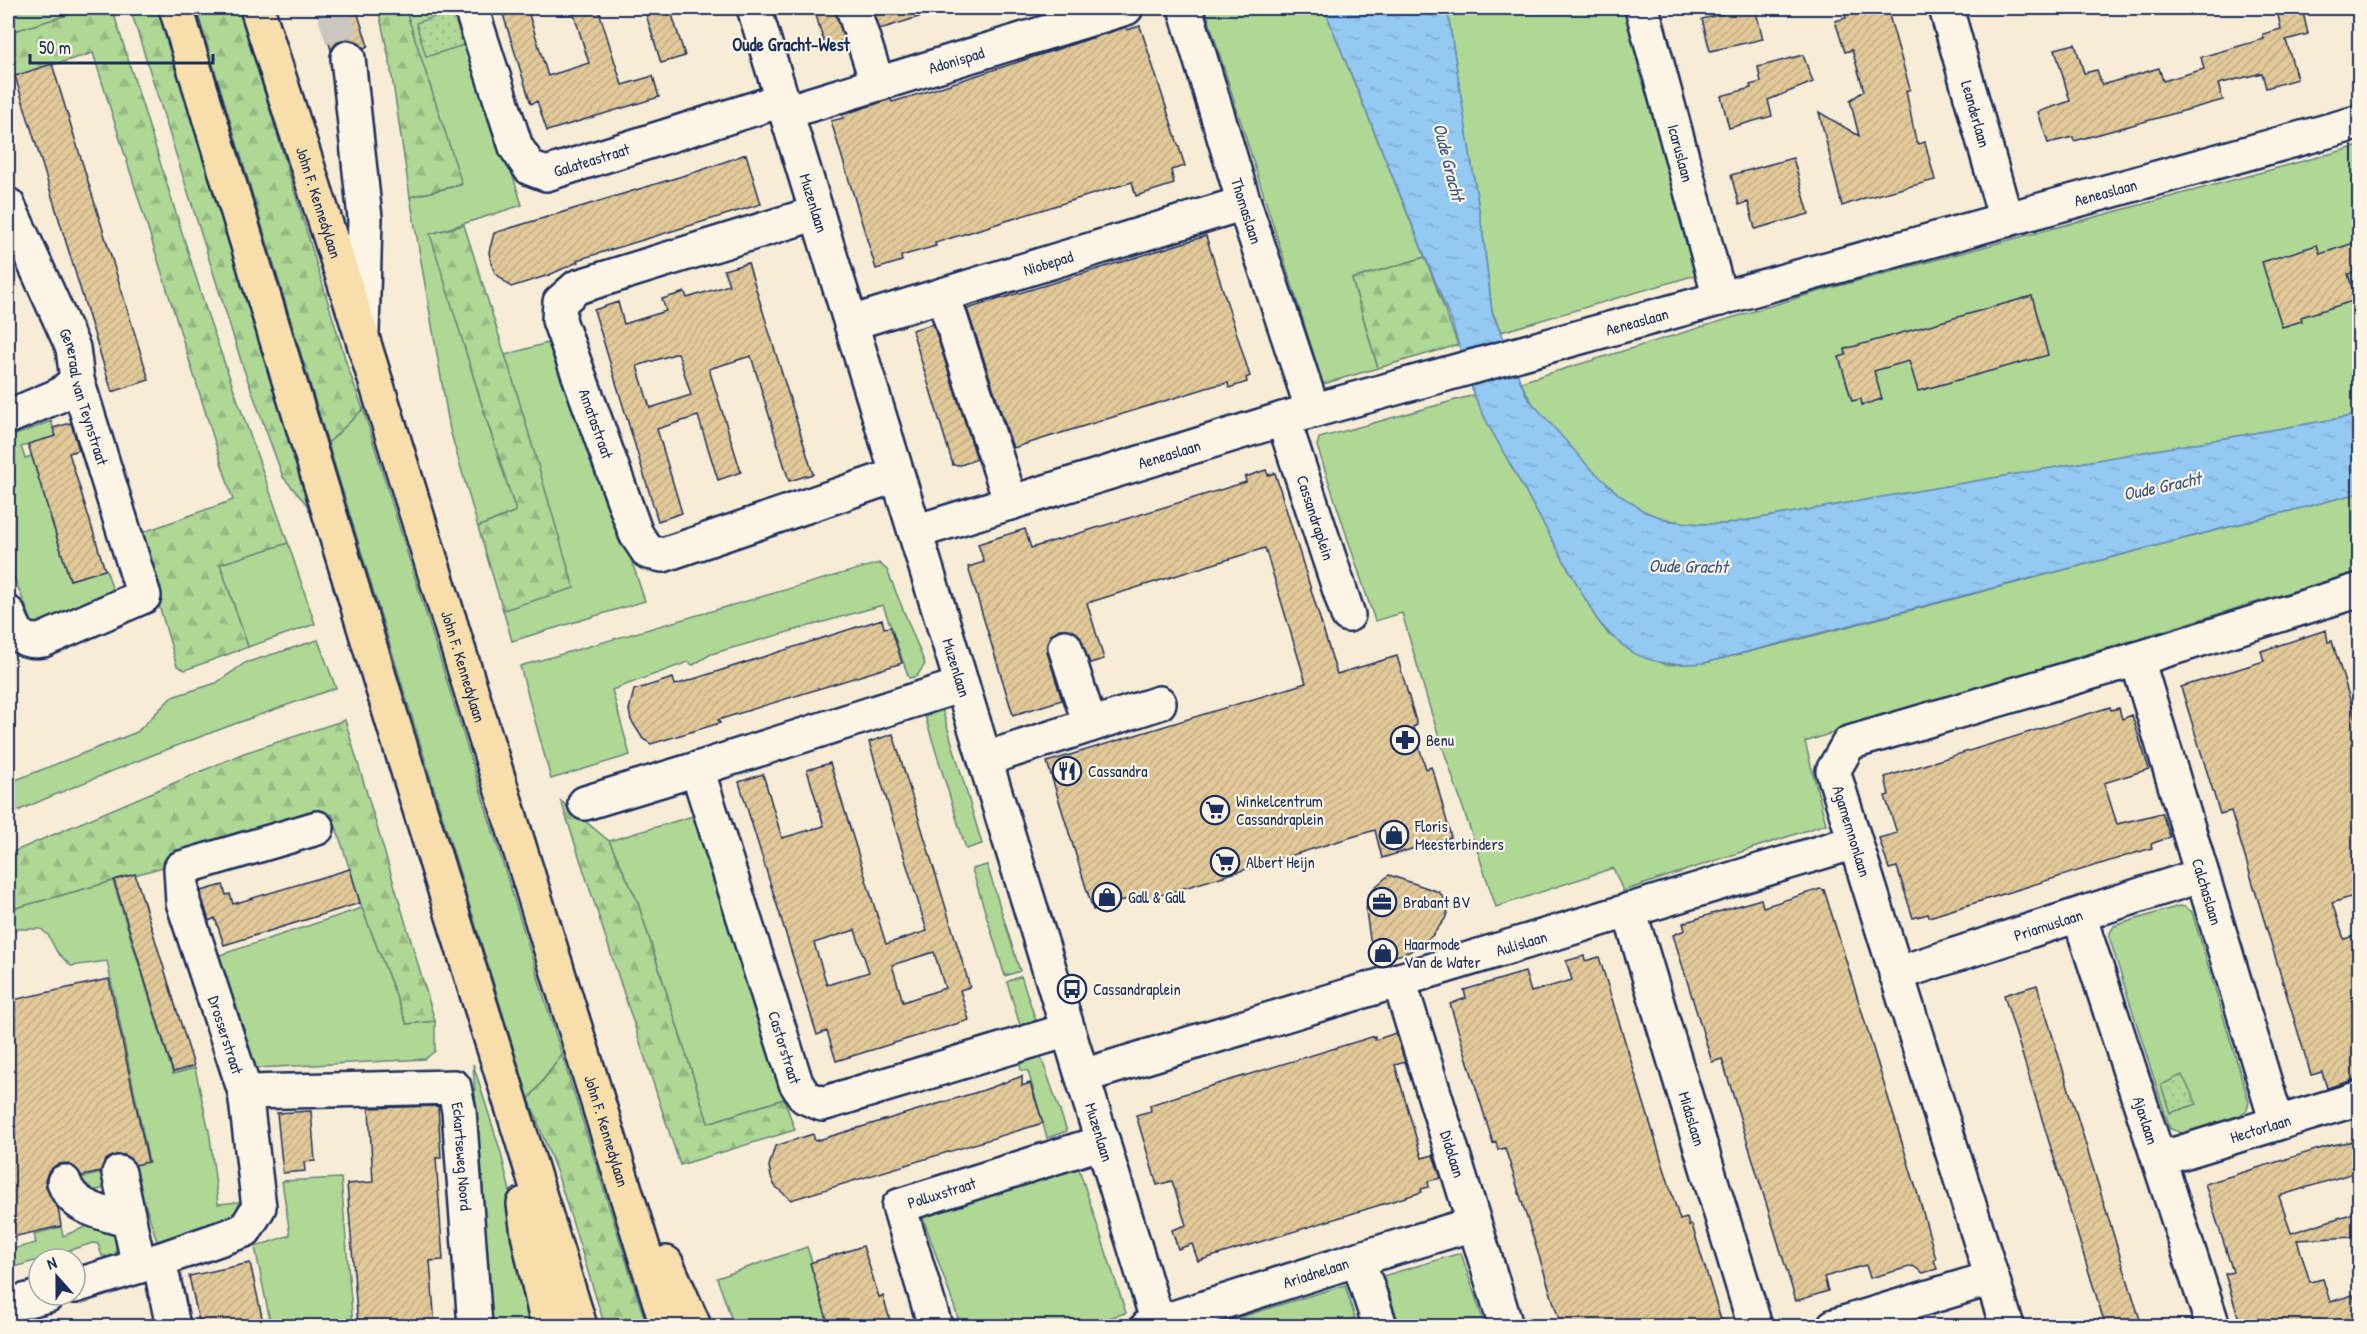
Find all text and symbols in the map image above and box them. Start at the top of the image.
scale bar [30,27,213,65]
district label: Oude Gracht-West [732,32,851,57]
text: 50 m [39,35,71,60]
street label: Adonispad [926,41,987,79]
street label: Leanderlaan [1956,78,1996,150]
water label: Oude Gracht [1427,121,1471,206]
street label: Icaruslaan [1663,122,1699,184]
street label: Galateastraat [551,137,633,182]
street label: John F. Kennedylaan [291,144,347,261]
street label: Muzenlaan [795,171,833,235]
street label: Aeneaslaan [2071,173,2139,211]
street label: Thomaslaan [1226,175,1268,247]
street label: Niobepad [1020,245,1076,281]
street label: Aeneaslaan [1603,302,1671,341]
street label: Generaal van Teynstraat [54,324,114,468]
street label: Amatastraat [574,386,619,462]
street label: Aeneaslaan [1135,434,1203,474]
water label: Oude Gracht [2121,465,2206,506]
street label: Cassandraplein [1291,473,1340,563]
water label: Oude Gracht [1648,553,1730,579]
street label: John F. Kennedylaan [436,608,491,725]
street label: Muzenlaan [937,635,976,700]
pharmacy icon: Benu [1389,724,1421,756]
place label: Benu [1426,729,1455,751]
restaurant icon: Cassandra [1051,755,1083,787]
place label: Cassandra [1088,760,1148,782]
street label: Agamemnonlaan [1828,783,1876,879]
place label: Winkelcentrum Cassandraplein [1236,790,1324,830]
supermarket icon: Winkelcentrum Cassandraplein [1199,794,1231,826]
place label: Floris Meesterbinders [1414,815,1504,855]
shop icon: Floris Meesterbinders [1378,819,1410,851]
supermarket icon: Albert Heijn [1209,846,1241,878]
place label: Albert Heijn [1246,851,1315,873]
street label: Calchaslaan [2187,856,2228,928]
shop icon: Gall & Gall [1091,881,1123,913]
place label: Gall & Gall [1128,886,1186,908]
office icon: Brabant BV [1366,886,1398,918]
place label: Brabant BV [1403,891,1470,913]
street label: Priamuslaan [2011,903,2086,946]
street label: Aulislaan [1493,925,1550,961]
place label: Haarmode Van de Water [1404,933,1481,973]
shop icon: Haarmode Van de Water [1367,937,1399,969]
bus stop icon: Cassandraplein [1056,973,1088,1005]
place label: Cassandraplein [1093,978,1181,1000]
street label: Drosserstraat [203,993,249,1077]
street label: Castorstraat [763,1008,807,1087]
street label: John F. Kennedylaan [579,1072,634,1189]
street label: Midaslaan [1674,1089,1711,1149]
street label: Ajaxlaan [2128,1094,2164,1147]
street label: Eckartseweg Noord [446,1100,477,1211]
street label: Muzenlaan [1080,1100,1119,1164]
street label: Hectorlaan [2227,1109,2293,1148]
street label: Didolaan [1435,1128,1470,1180]
street label: Polluxstraat [905,1171,979,1214]
north arrow [27,1247,87,1307]
text: N [44,1251,60,1275]
street label: Ariadnelaan [1280,1252,1351,1293]

